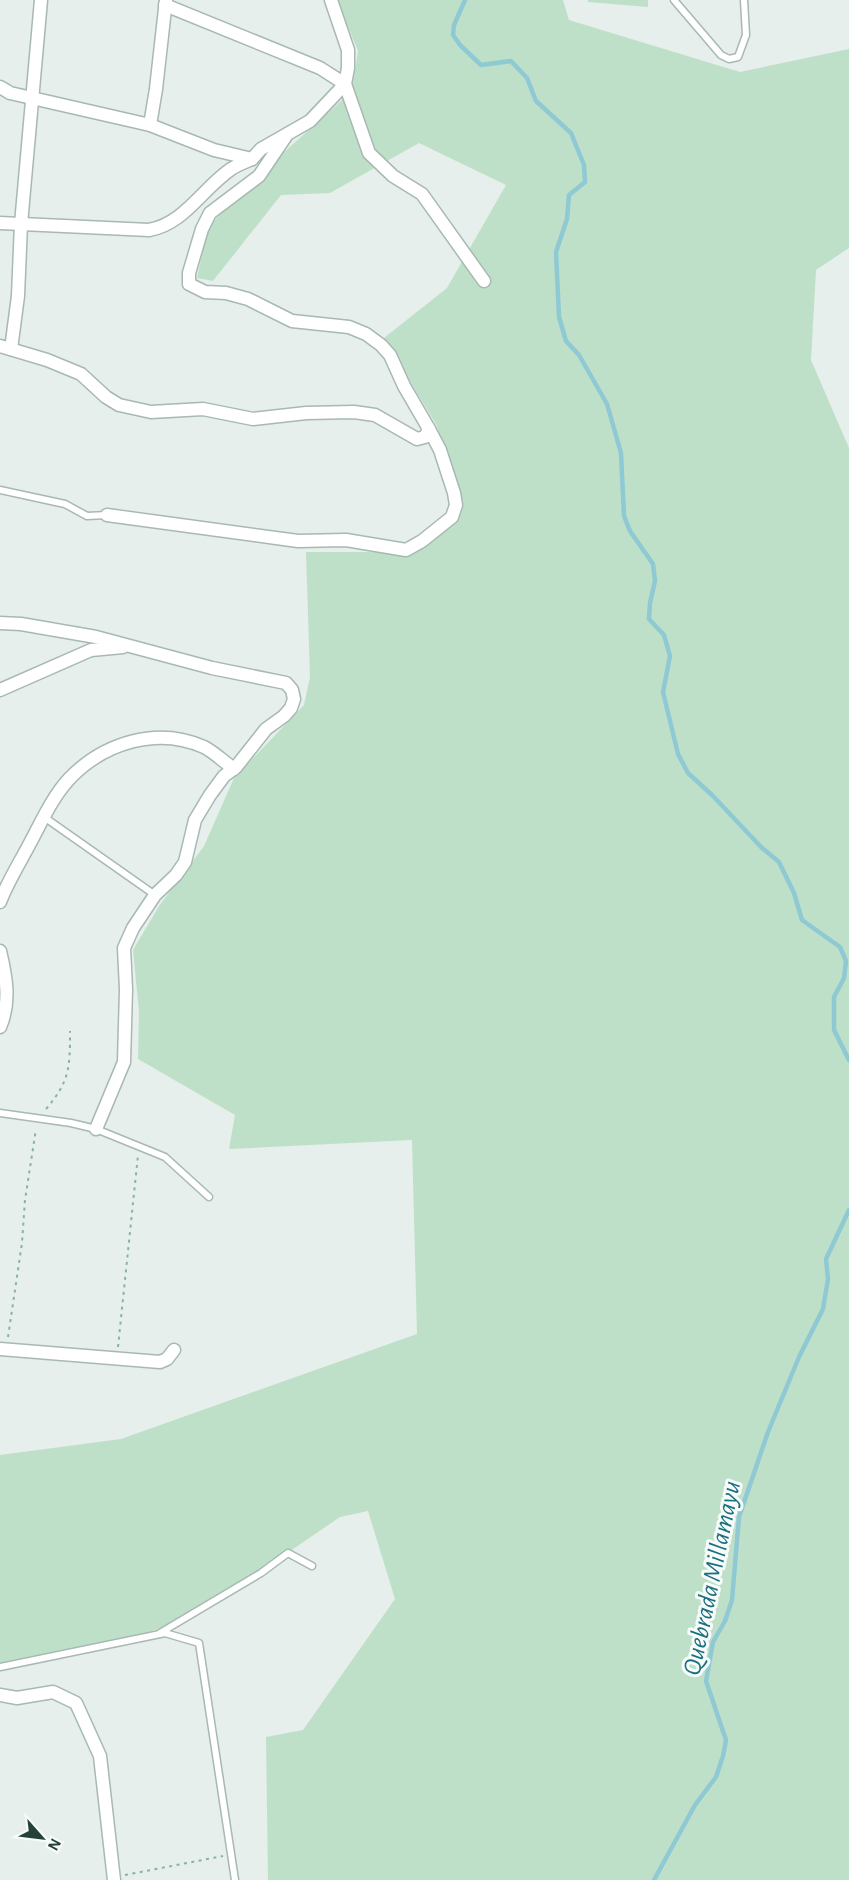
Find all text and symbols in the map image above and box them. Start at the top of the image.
water label: Quebrada Millamayu [679,1479,745,1677]
north arrow [12,1808,72,1868]
text: N [45,1836,64,1853]

